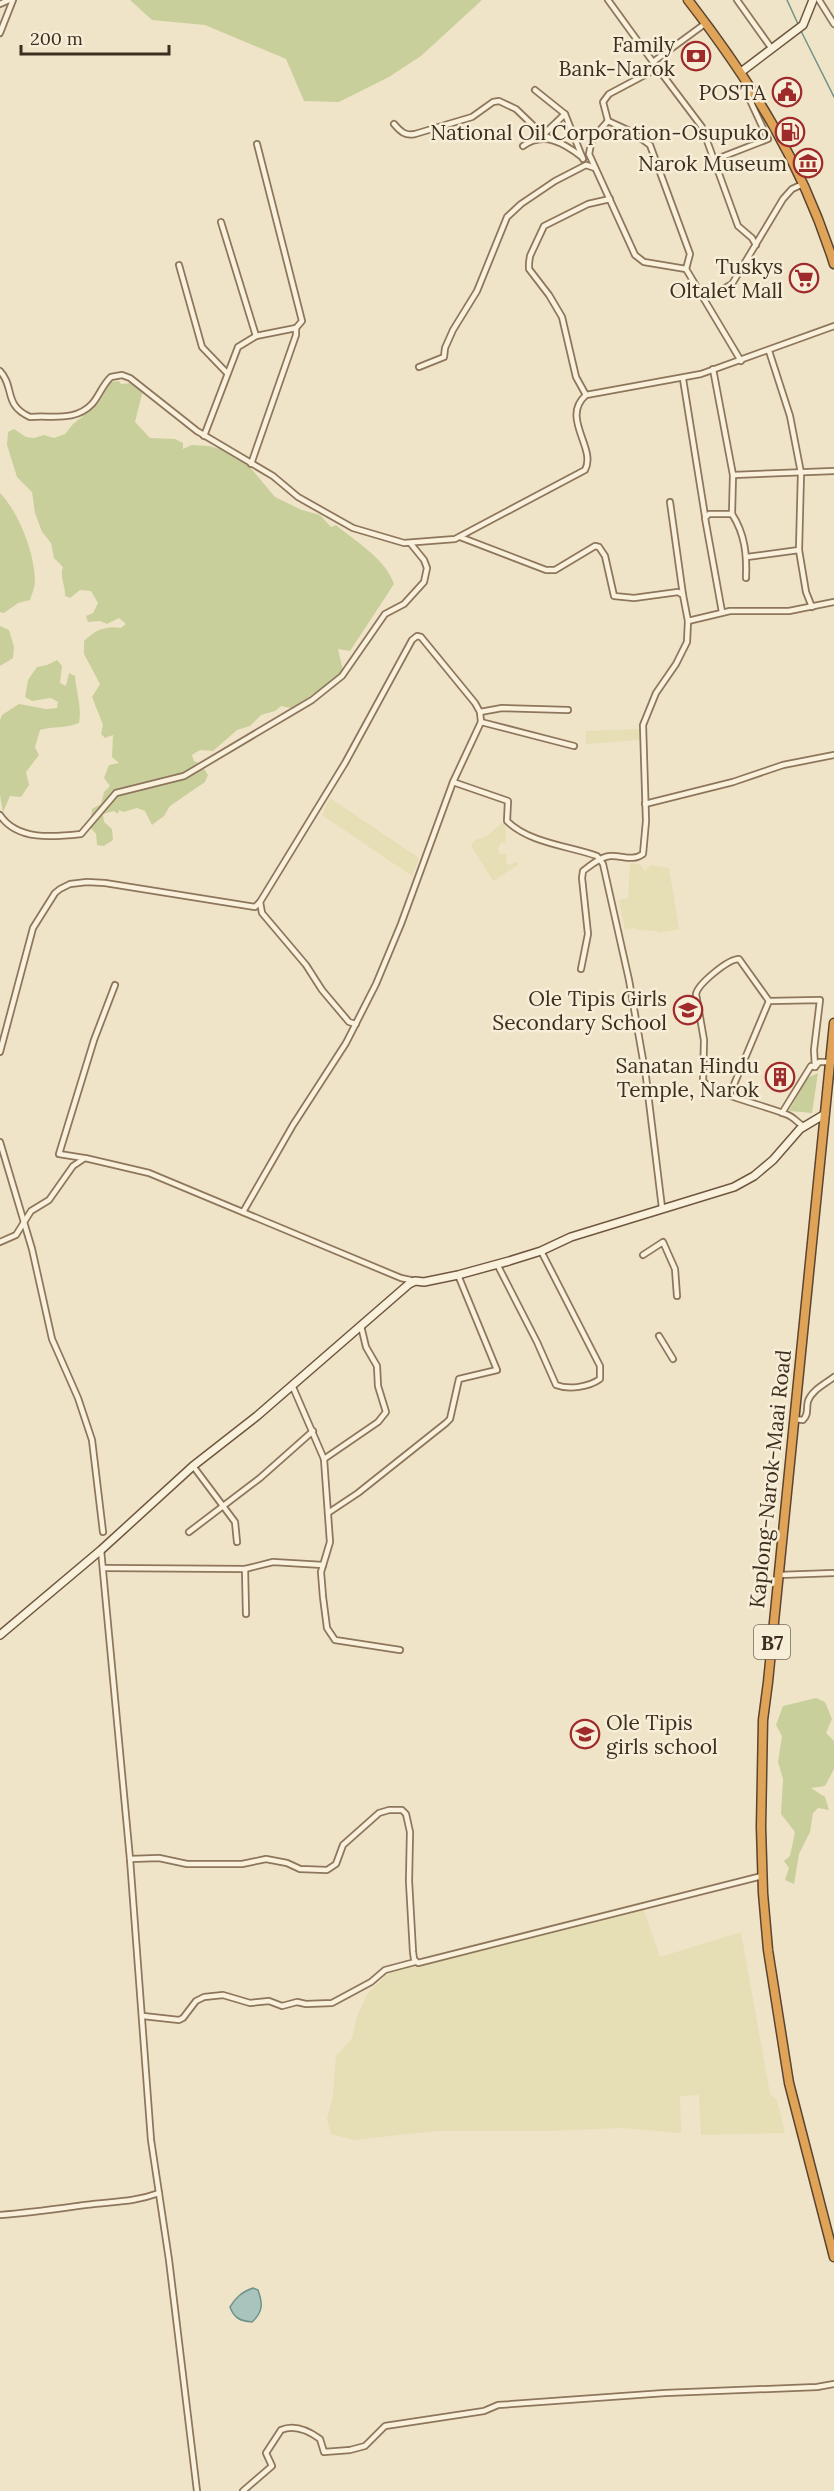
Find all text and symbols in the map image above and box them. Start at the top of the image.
scale bar [21,18,170,56]
text: 200 m [30,27,83,50]
place label: Family Bank-Narok [558,31,676,82]
bank icon: Family Bank-Narok [680,40,712,72]
public building icon: POSTA [771,76,803,108]
place label: POSTA [699,79,767,106]
fuel station icon: National Oil Corporation-Osupuko [774,116,806,148]
place label: National Oil Corporation-Osupuko [430,119,769,146]
museum icon: Narok Museum [792,147,824,179]
place label: Narok Museum [638,150,787,177]
place label: Tuskys Oltalet Mall [670,253,783,304]
supermarket icon: Tuskys Oltalet Mall [788,262,820,294]
place label: Ole Tipis Girls Secondary School [492,985,667,1036]
school or university icon: Ole Tipis Girls Secondary School [672,994,704,1026]
place label: Sanatan Hindu Temple, Narok [616,1052,760,1103]
building icon: Sanatan Hindu Temple, Narok [764,1061,796,1093]
street label: Kaplong-Narok-Maai Road [743,1348,797,1610]
road number: B7 [754,1625,790,1659]
place label: Ole Tipis girls school [606,1709,718,1760]
school or university icon: Ole Tipis girls school [569,1718,601,1750]

